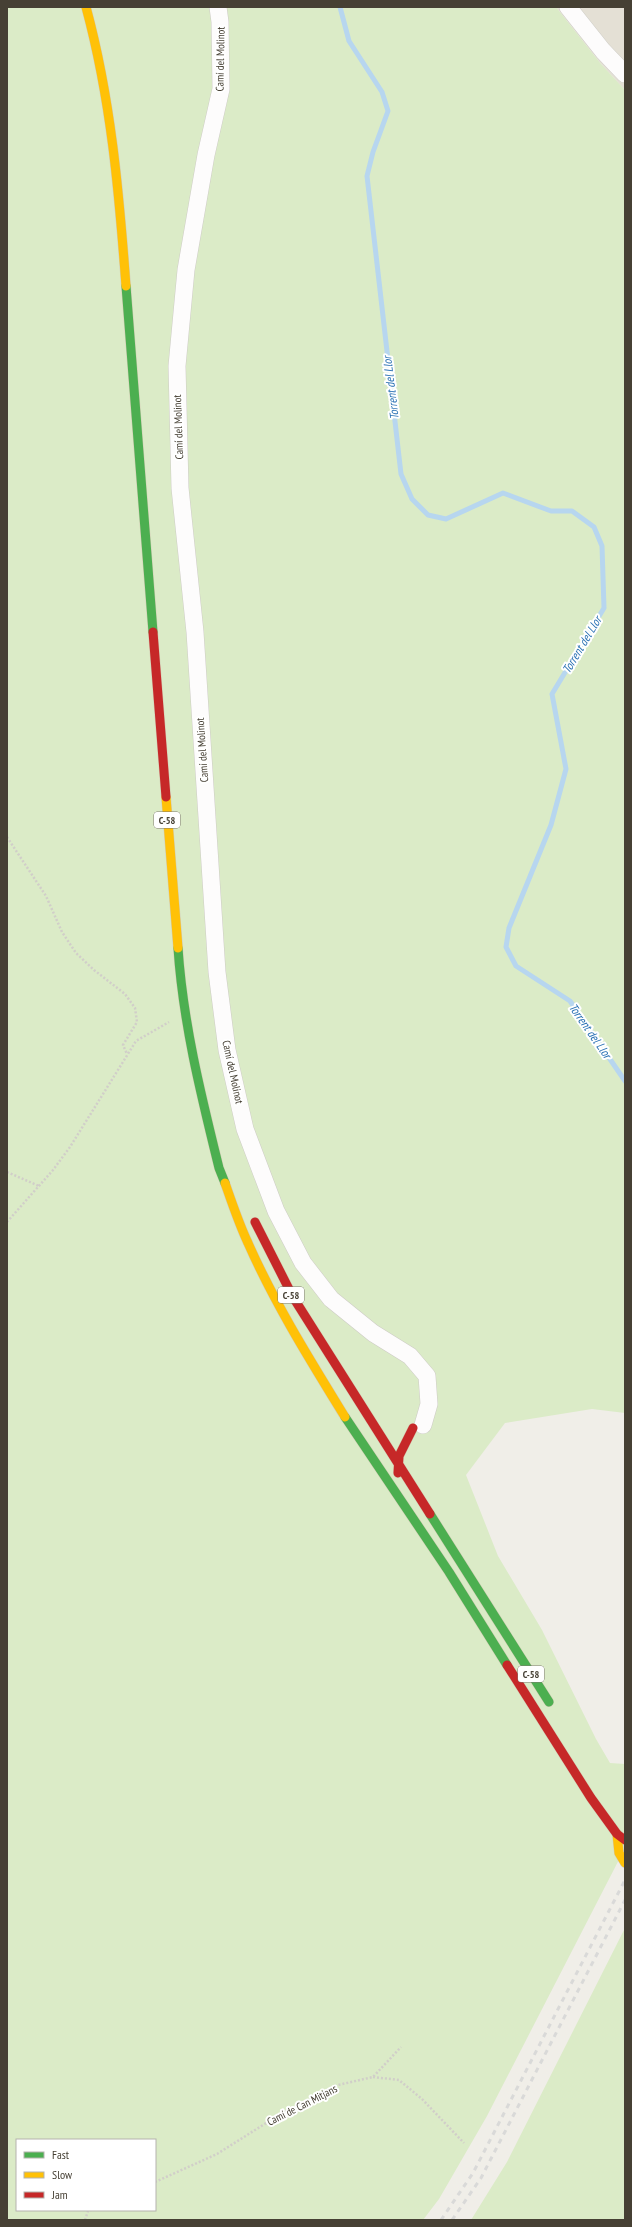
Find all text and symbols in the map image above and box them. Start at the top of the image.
street label: Camí del Molinot [212,27,228,91]
water label: Torrent del Llor [379,354,402,421]
street label: Camí del Molinot [170,394,186,460]
water label: Torrent del Llor [559,612,605,676]
street label: Camí del Molinot [193,717,211,783]
road number: C-58 [154,812,180,828]
water label: Torrent del Llor [566,1000,616,1063]
street label: Camí del Molinot [219,1039,247,1105]
road number: C-58 [278,1287,304,1303]
road number: C-58 [518,1666,544,1682]
street label: Camí de Can Mitjans [265,2081,340,2129]
legend [16,2139,156,2211]
text: Fast [52,2147,70,2162]
text: Slow [52,2167,73,2182]
text: Jam [51,2187,68,2202]

